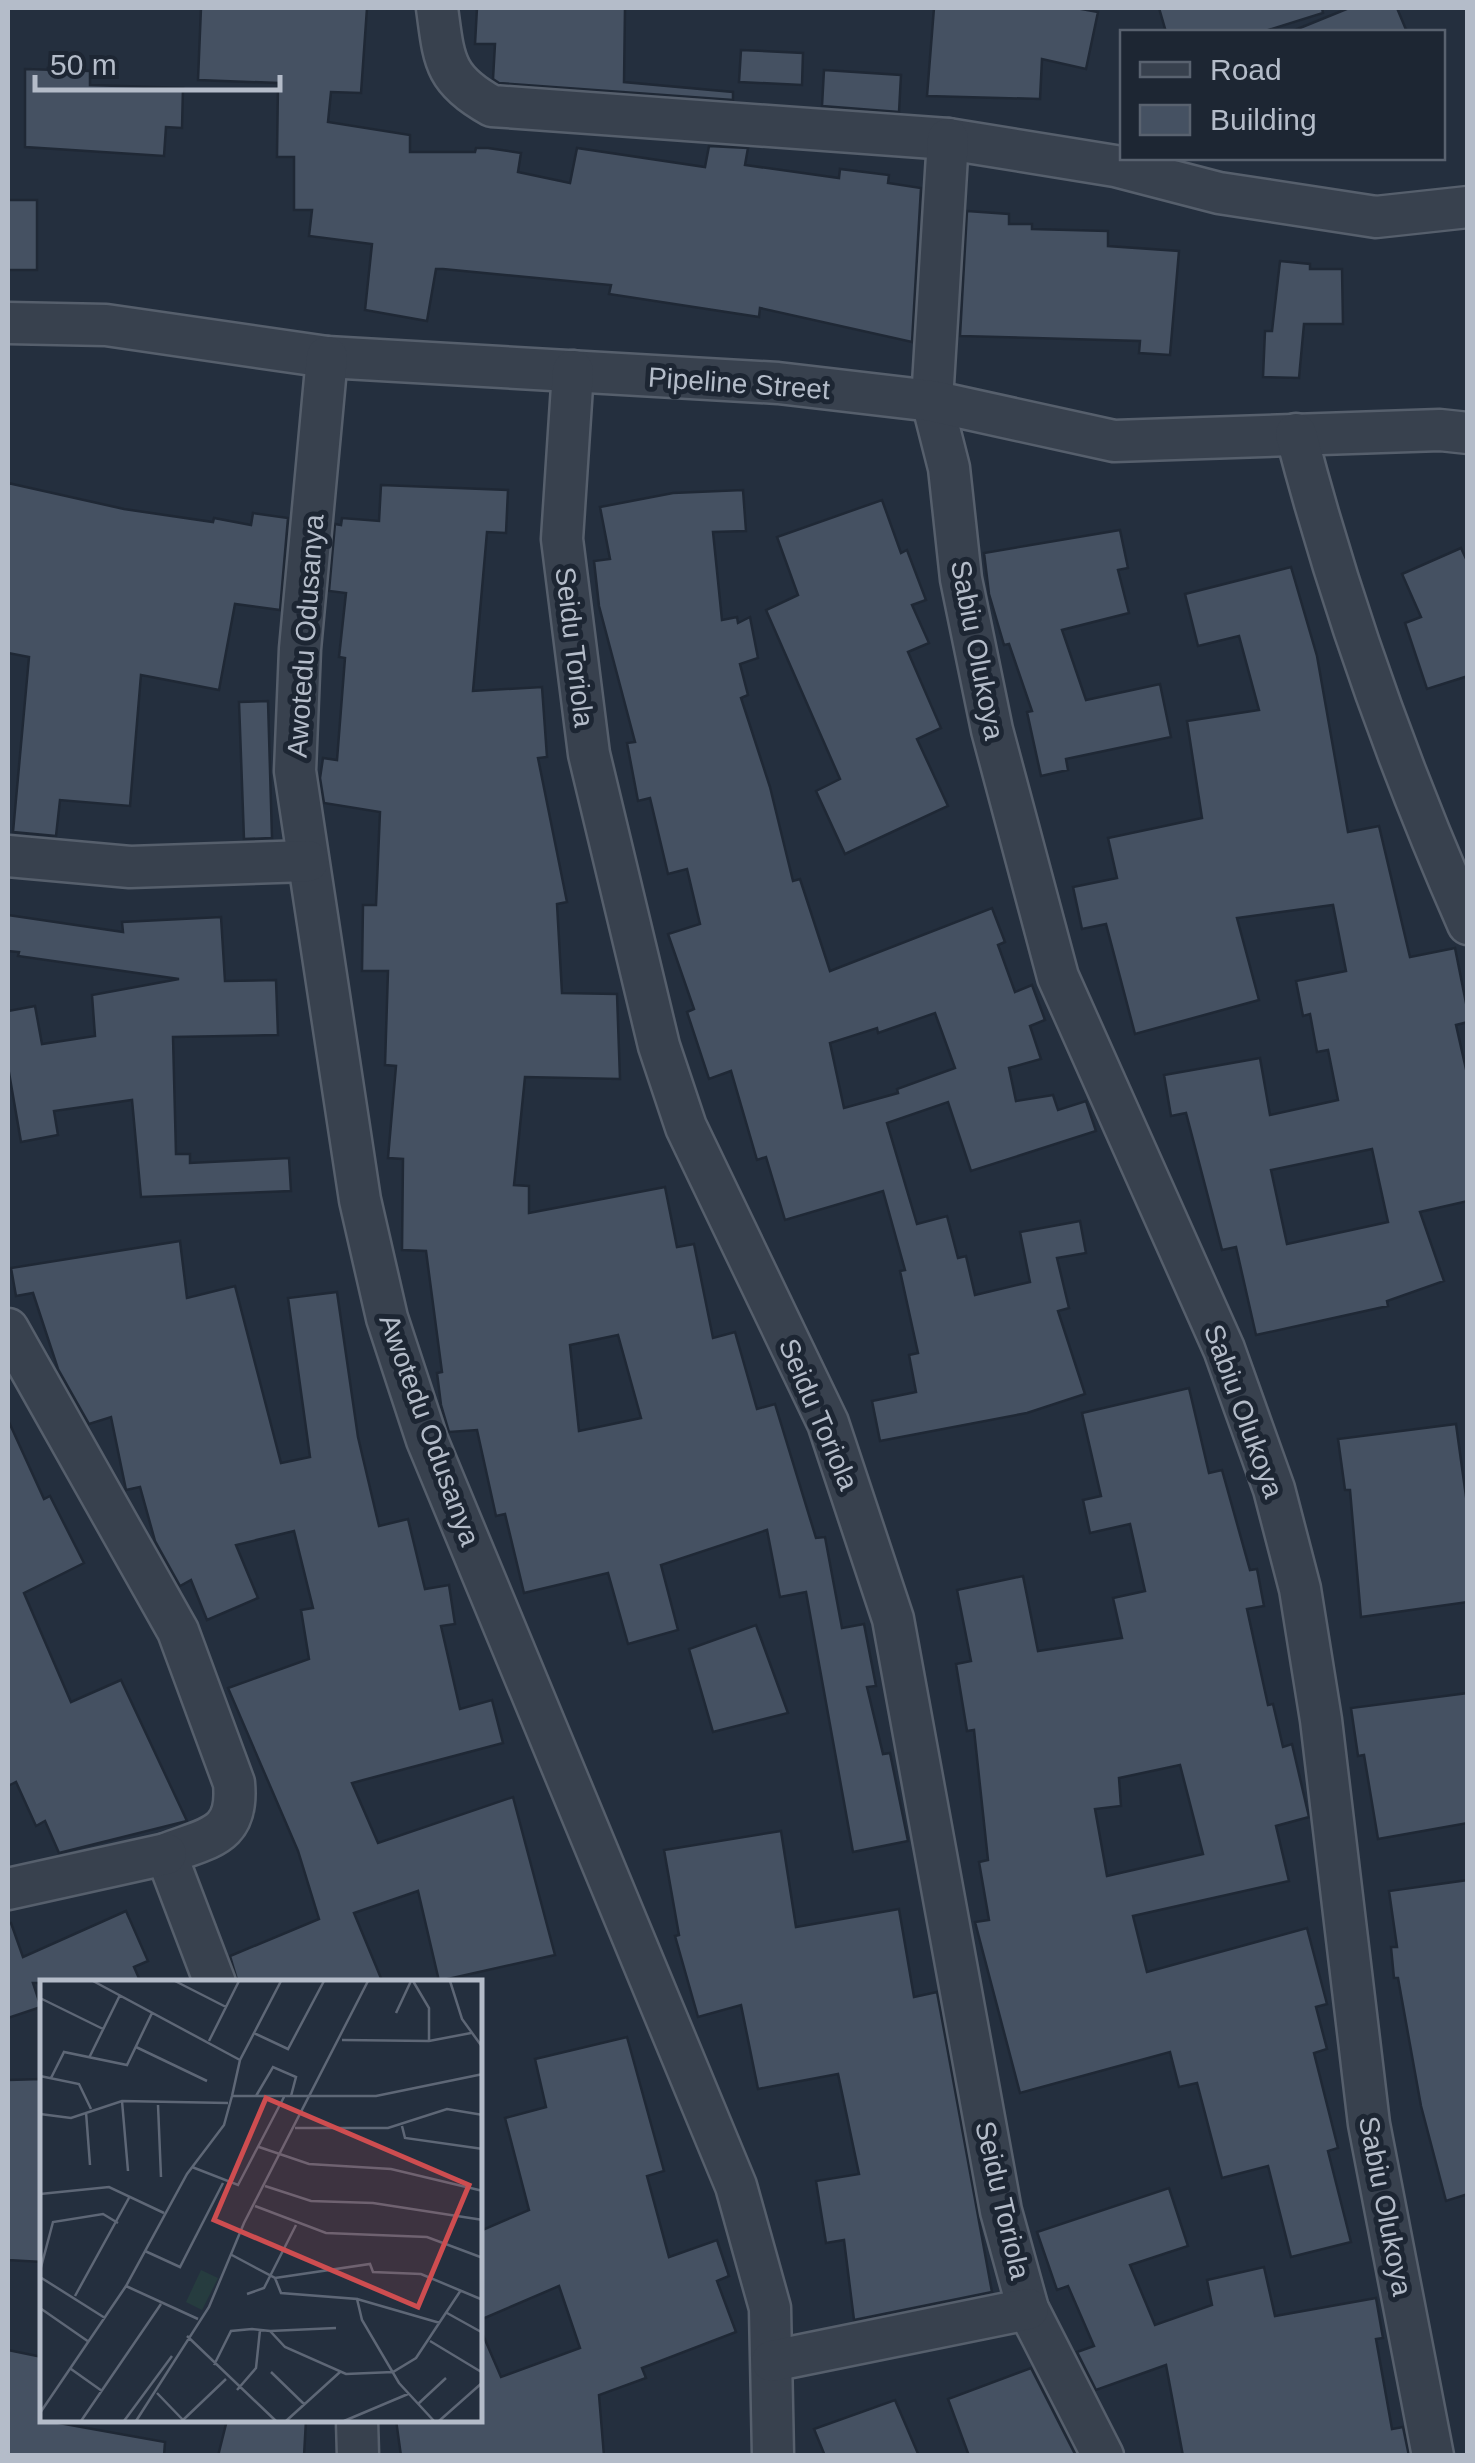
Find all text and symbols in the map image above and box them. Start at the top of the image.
scale bar [35,30,280,92]
legend [1120,30,1445,160]
text: 50 m [50,48,117,81]
text: Road [1210,53,1282,86]
text: Building [1210,103,1317,136]
street label: Pipeline Street [647,362,831,405]
street label: Awotedu Odusanya [282,513,329,759]
street label: Sabiu Olukoya [945,558,1010,743]
street label: Seidu Toriola [549,565,600,729]
street label: Awotedu Odusanya [373,1310,486,1550]
street label: Sabiu Olukoya [1198,1320,1289,1502]
street label: Seidu Toriola [773,1334,864,1495]
inset map [40,1980,482,2423]
street label: Sabiu Olukoya [1353,2114,1418,2299]
street label: Seidu Toriola [969,2118,1036,2283]

